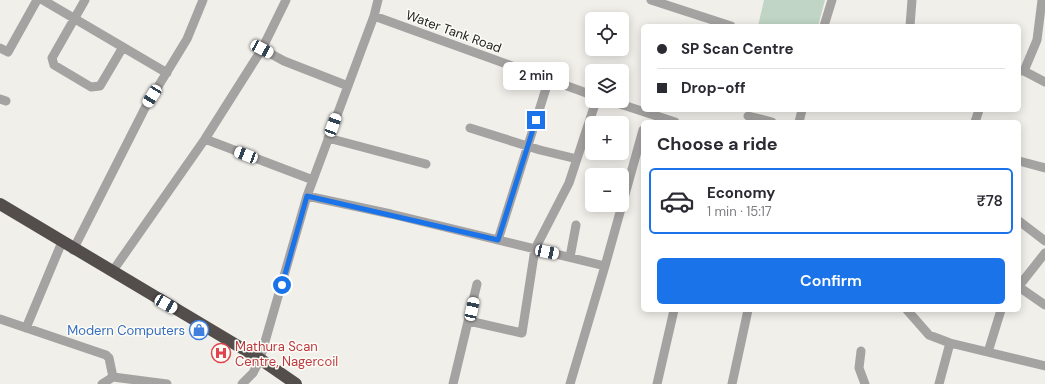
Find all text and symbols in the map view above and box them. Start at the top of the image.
street label: Water Tank Road [404,6,504,57]
map controls [585,12,629,212]
button: locate [585,12,629,56]
car [249,38,275,60]
text: SP Scan Centre [681,39,793,59]
callout: 2 min [503,62,569,90]
button: layers [585,64,629,108]
text: 2 min [519,67,553,84]
text: Drop-off [681,78,746,98]
car [141,83,163,109]
route end [527,111,545,129]
car [323,112,343,138]
button: + [585,116,629,160]
text: Choose a ride [657,132,778,156]
car [233,145,259,165]
button: − [585,168,629,212]
icon: car [659,183,695,219]
text: Economy [707,183,775,203]
text: ₹78 [976,191,1003,211]
text: 1 min · 15:17 [707,203,772,220]
car [534,244,560,260]
button: Confirm [657,258,1005,304]
route start [273,276,291,294]
car [153,293,179,315]
car [464,296,480,322]
shop icon: Modern Computers [188,319,210,341]
place label: Modern Computers [67,322,185,339]
place label: Mathura Scan Centre, Nagercoil [235,338,338,370]
hospital icon: Mathura Scan Centre, Nagercoil [210,342,232,364]

